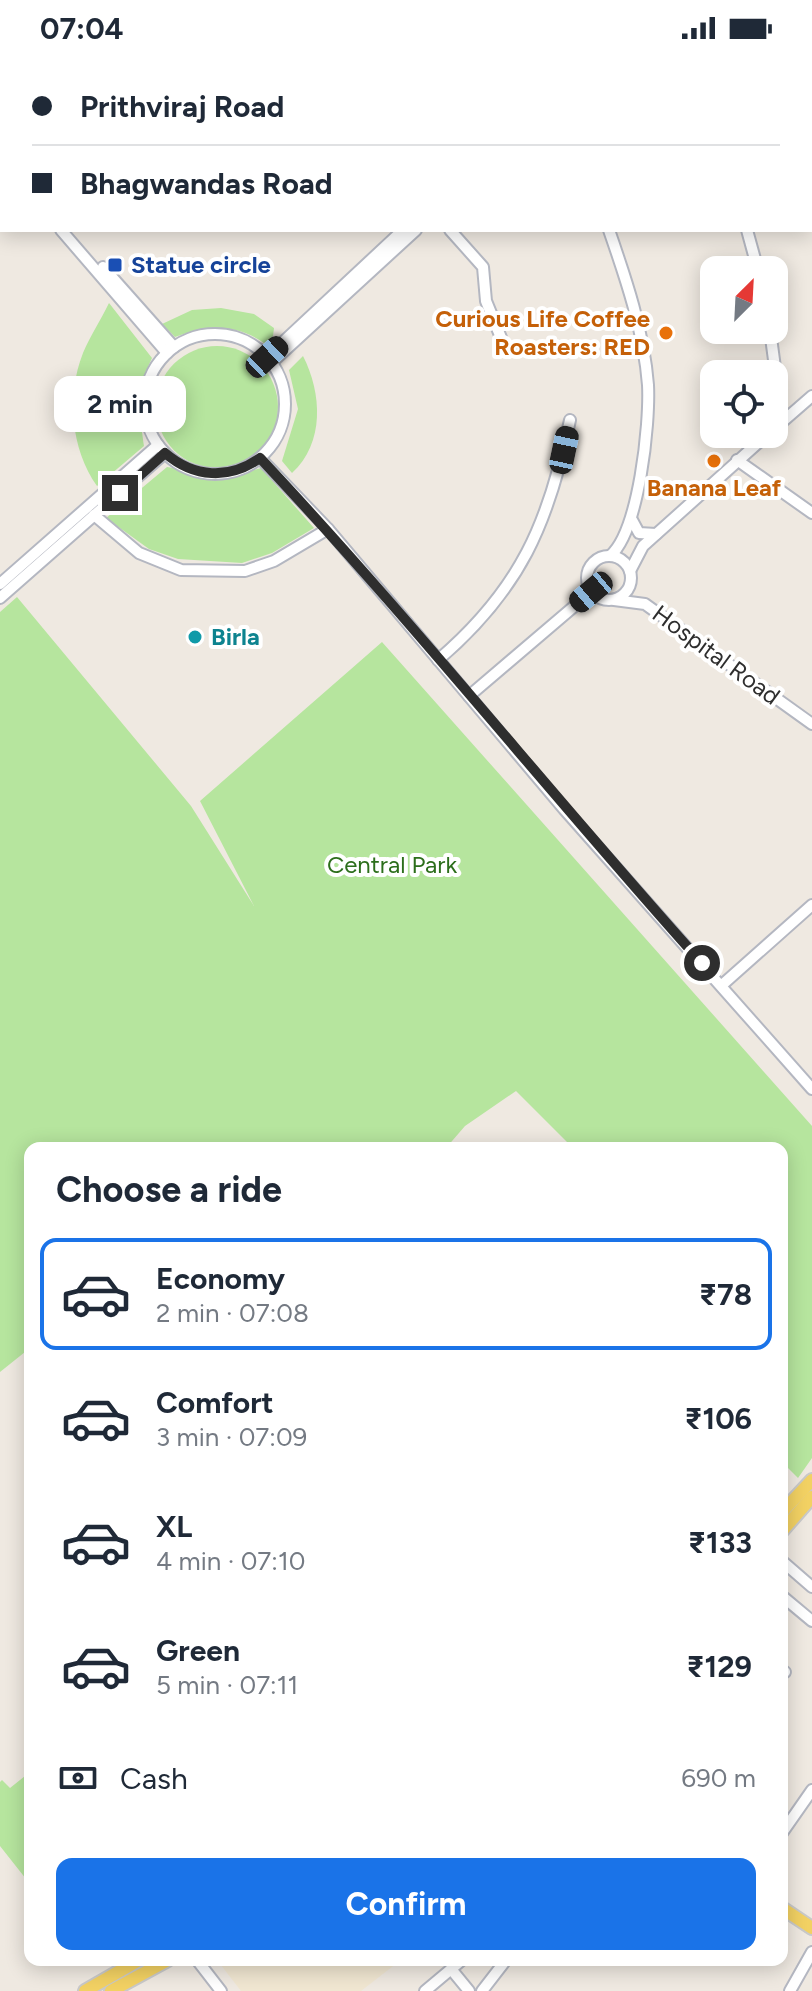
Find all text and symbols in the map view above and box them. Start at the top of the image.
text: 07:04 [40,10,124,47]
text: Prithviraj Road [80,88,284,125]
text: Bhagwandas Road [80,165,333,202]
place label: Statue circle [131,250,271,279]
marker: Statue circle [106,256,124,274]
north arrow [700,256,788,344]
map controls [700,256,788,448]
place label: Curious Life Coffee Roasters: RED [435,304,650,361]
marker: Curious Life Coffee Roasters: RED [657,324,675,342]
car [241,332,293,382]
button: locate [700,360,788,448]
callout: 2 min [54,377,186,433]
text: 2 min [87,388,153,420]
car [547,424,581,476]
marker: Banana Leaf [705,452,723,470]
place label: Banana Leaf [647,473,782,502]
route end [102,475,138,511]
car [565,567,617,617]
street label: Hospital Road [647,599,786,711]
place label: Birla [211,622,260,651]
marker: Birla [186,628,204,646]
park label: Central Park [327,850,457,879]
route start [684,945,720,981]
text: Choose a ride [56,1168,282,1211]
icon: car [60,1258,132,1330]
text: Economy [156,1260,285,1297]
text: ₹78 [699,1276,752,1313]
text: 2 min · 07:08 [156,1297,309,1329]
icon: car [60,1382,132,1454]
text: Comfort [156,1384,274,1421]
text: ₹106 [685,1400,752,1437]
text: 3 min · 07:09 [156,1421,307,1453]
icon: car [60,1506,132,1578]
text: XL [156,1508,192,1545]
text: ₹133 [688,1524,752,1561]
text: 4 min · 07:10 [156,1545,305,1577]
icon: car [60,1630,132,1702]
text: Green [156,1632,240,1669]
text: ₹129 [687,1648,752,1685]
text: 5 min · 07:11 [156,1669,298,1701]
icon: cash [56,1756,100,1800]
text: Cash [120,1760,188,1797]
text: 690 m [681,1762,756,1794]
button: Confirm [56,1858,756,1950]

